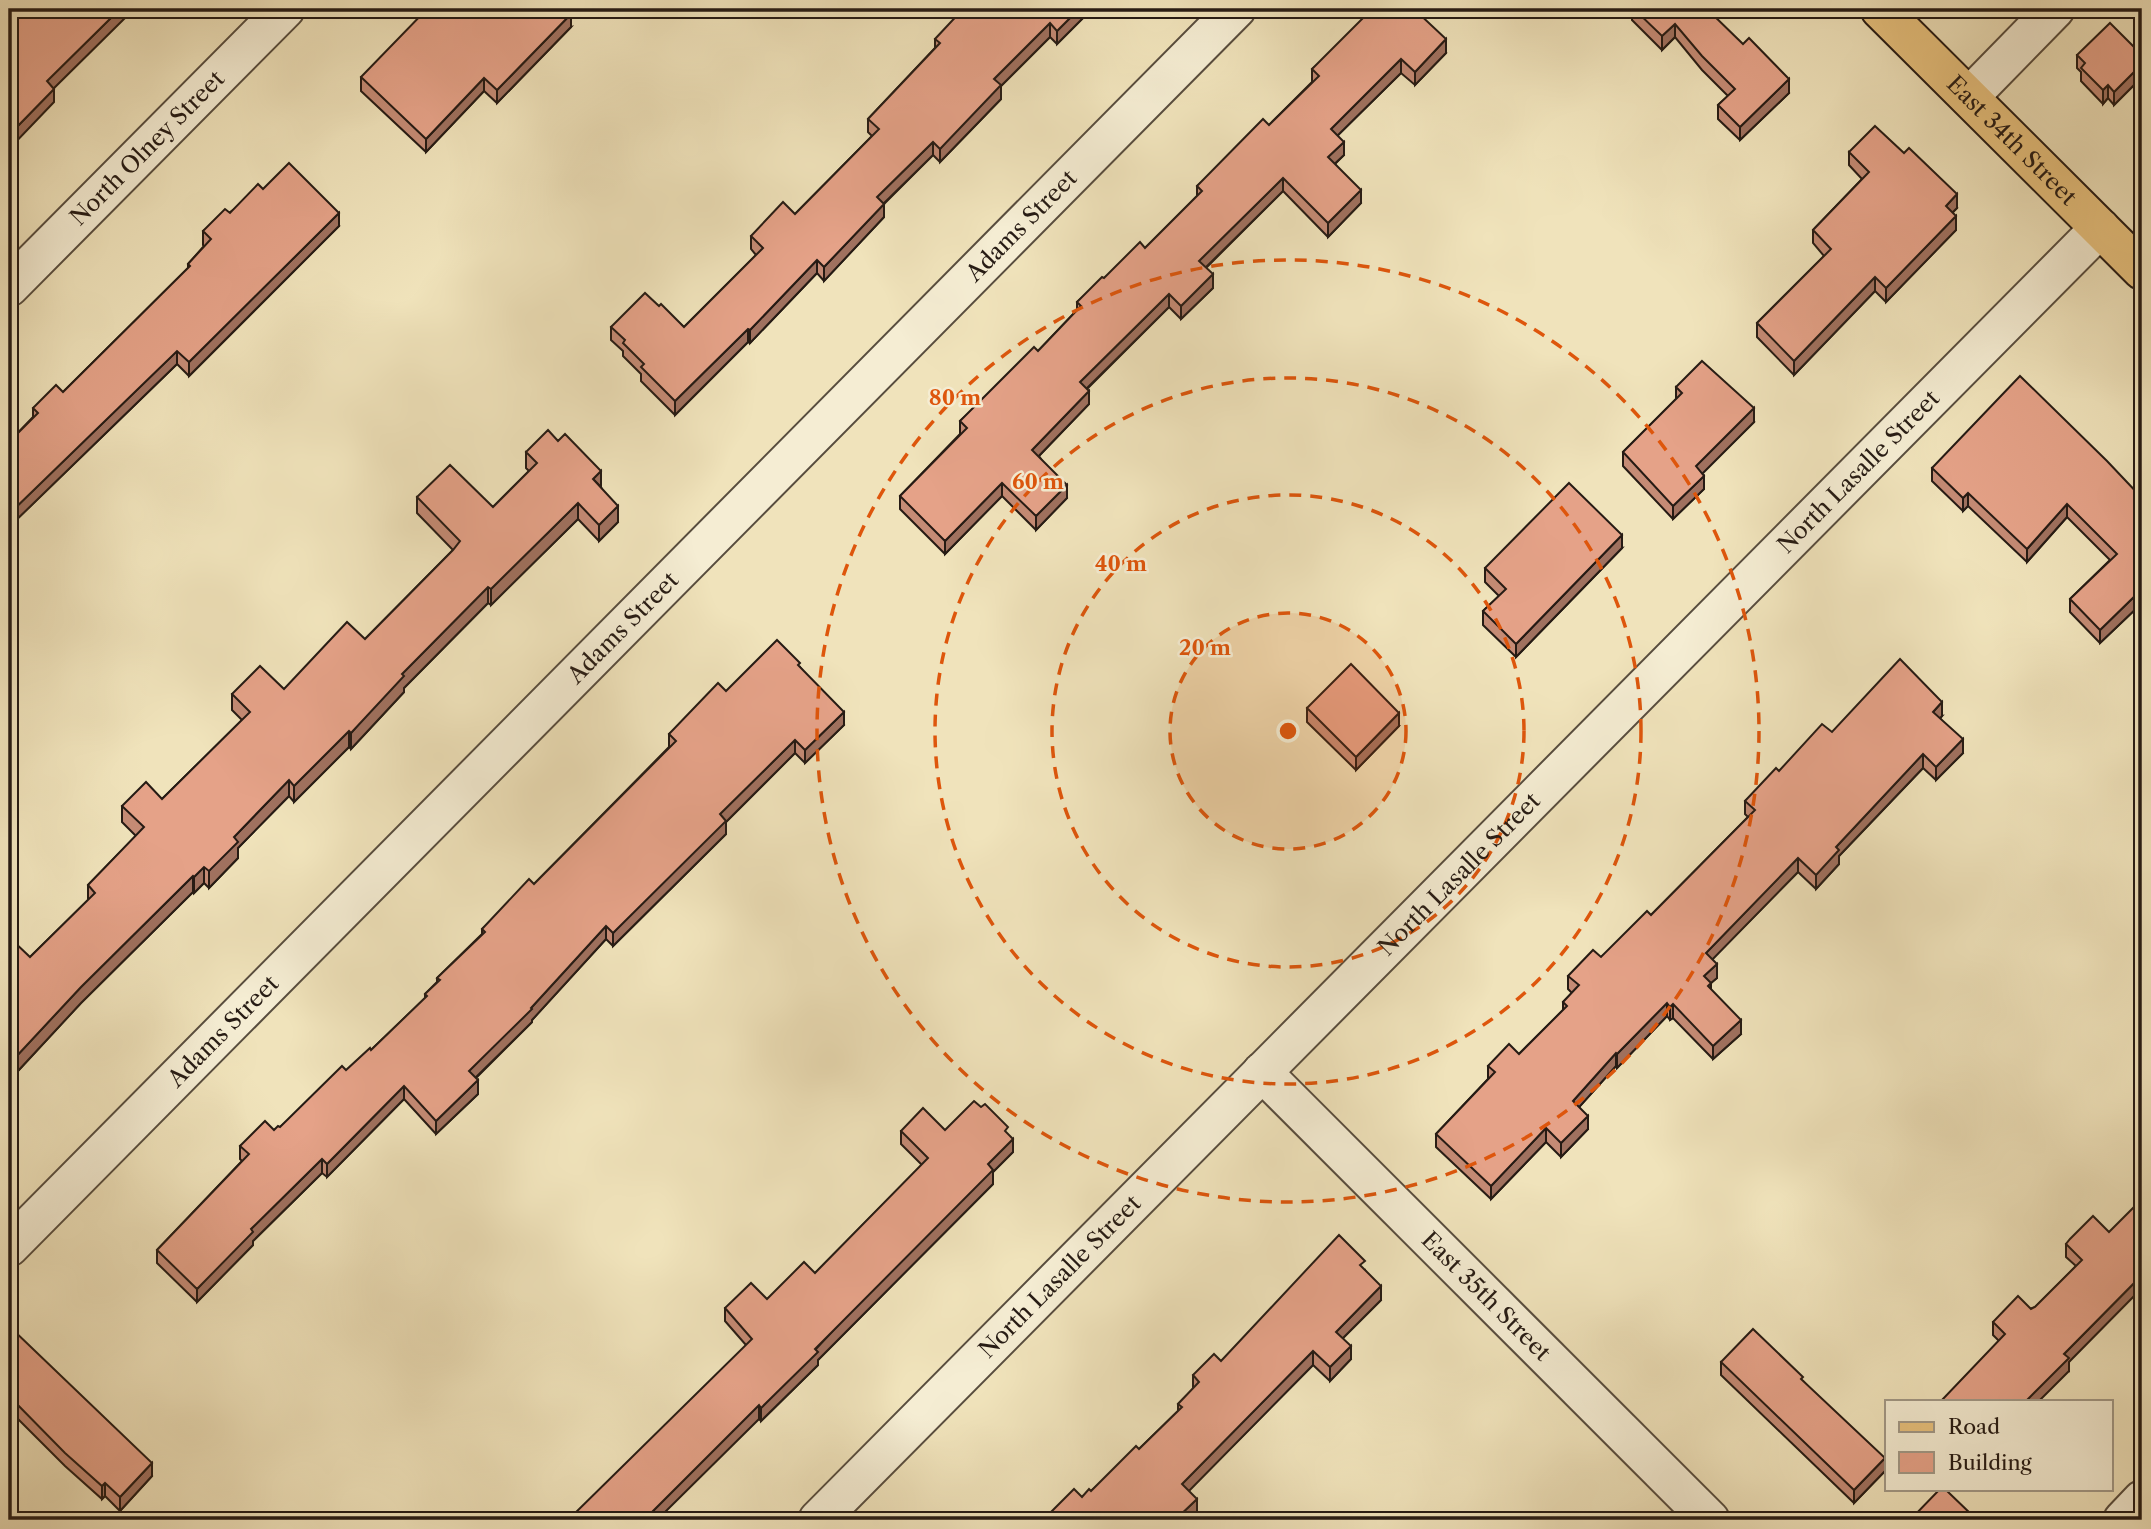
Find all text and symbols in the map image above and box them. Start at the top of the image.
street label: North Olney Street [64,65,230,231]
street label: East 34th Street [1941,70,2083,211]
street label: Adams Street [959,164,1082,288]
street label: North Lasalle Street [1772,384,1945,559]
text: 80 m [929,385,981,410]
text: 60 m [1012,469,1064,494]
text: 40 m [1095,551,1147,576]
street label: Adams Street [561,566,684,690]
text: 20 m [1179,635,1231,660]
centre of rings [1276,719,1300,743]
street label: North Lasalle Street [1372,787,1546,961]
street label: Adams Street [161,969,284,1093]
street label: North Lasalle Street [973,1189,1146,1364]
street label: East 35th Street [1416,1226,1557,1367]
legend [1885,1400,2112,1490]
text: Road [1948,1414,2000,1439]
text: Building [1948,1450,2033,1475]

